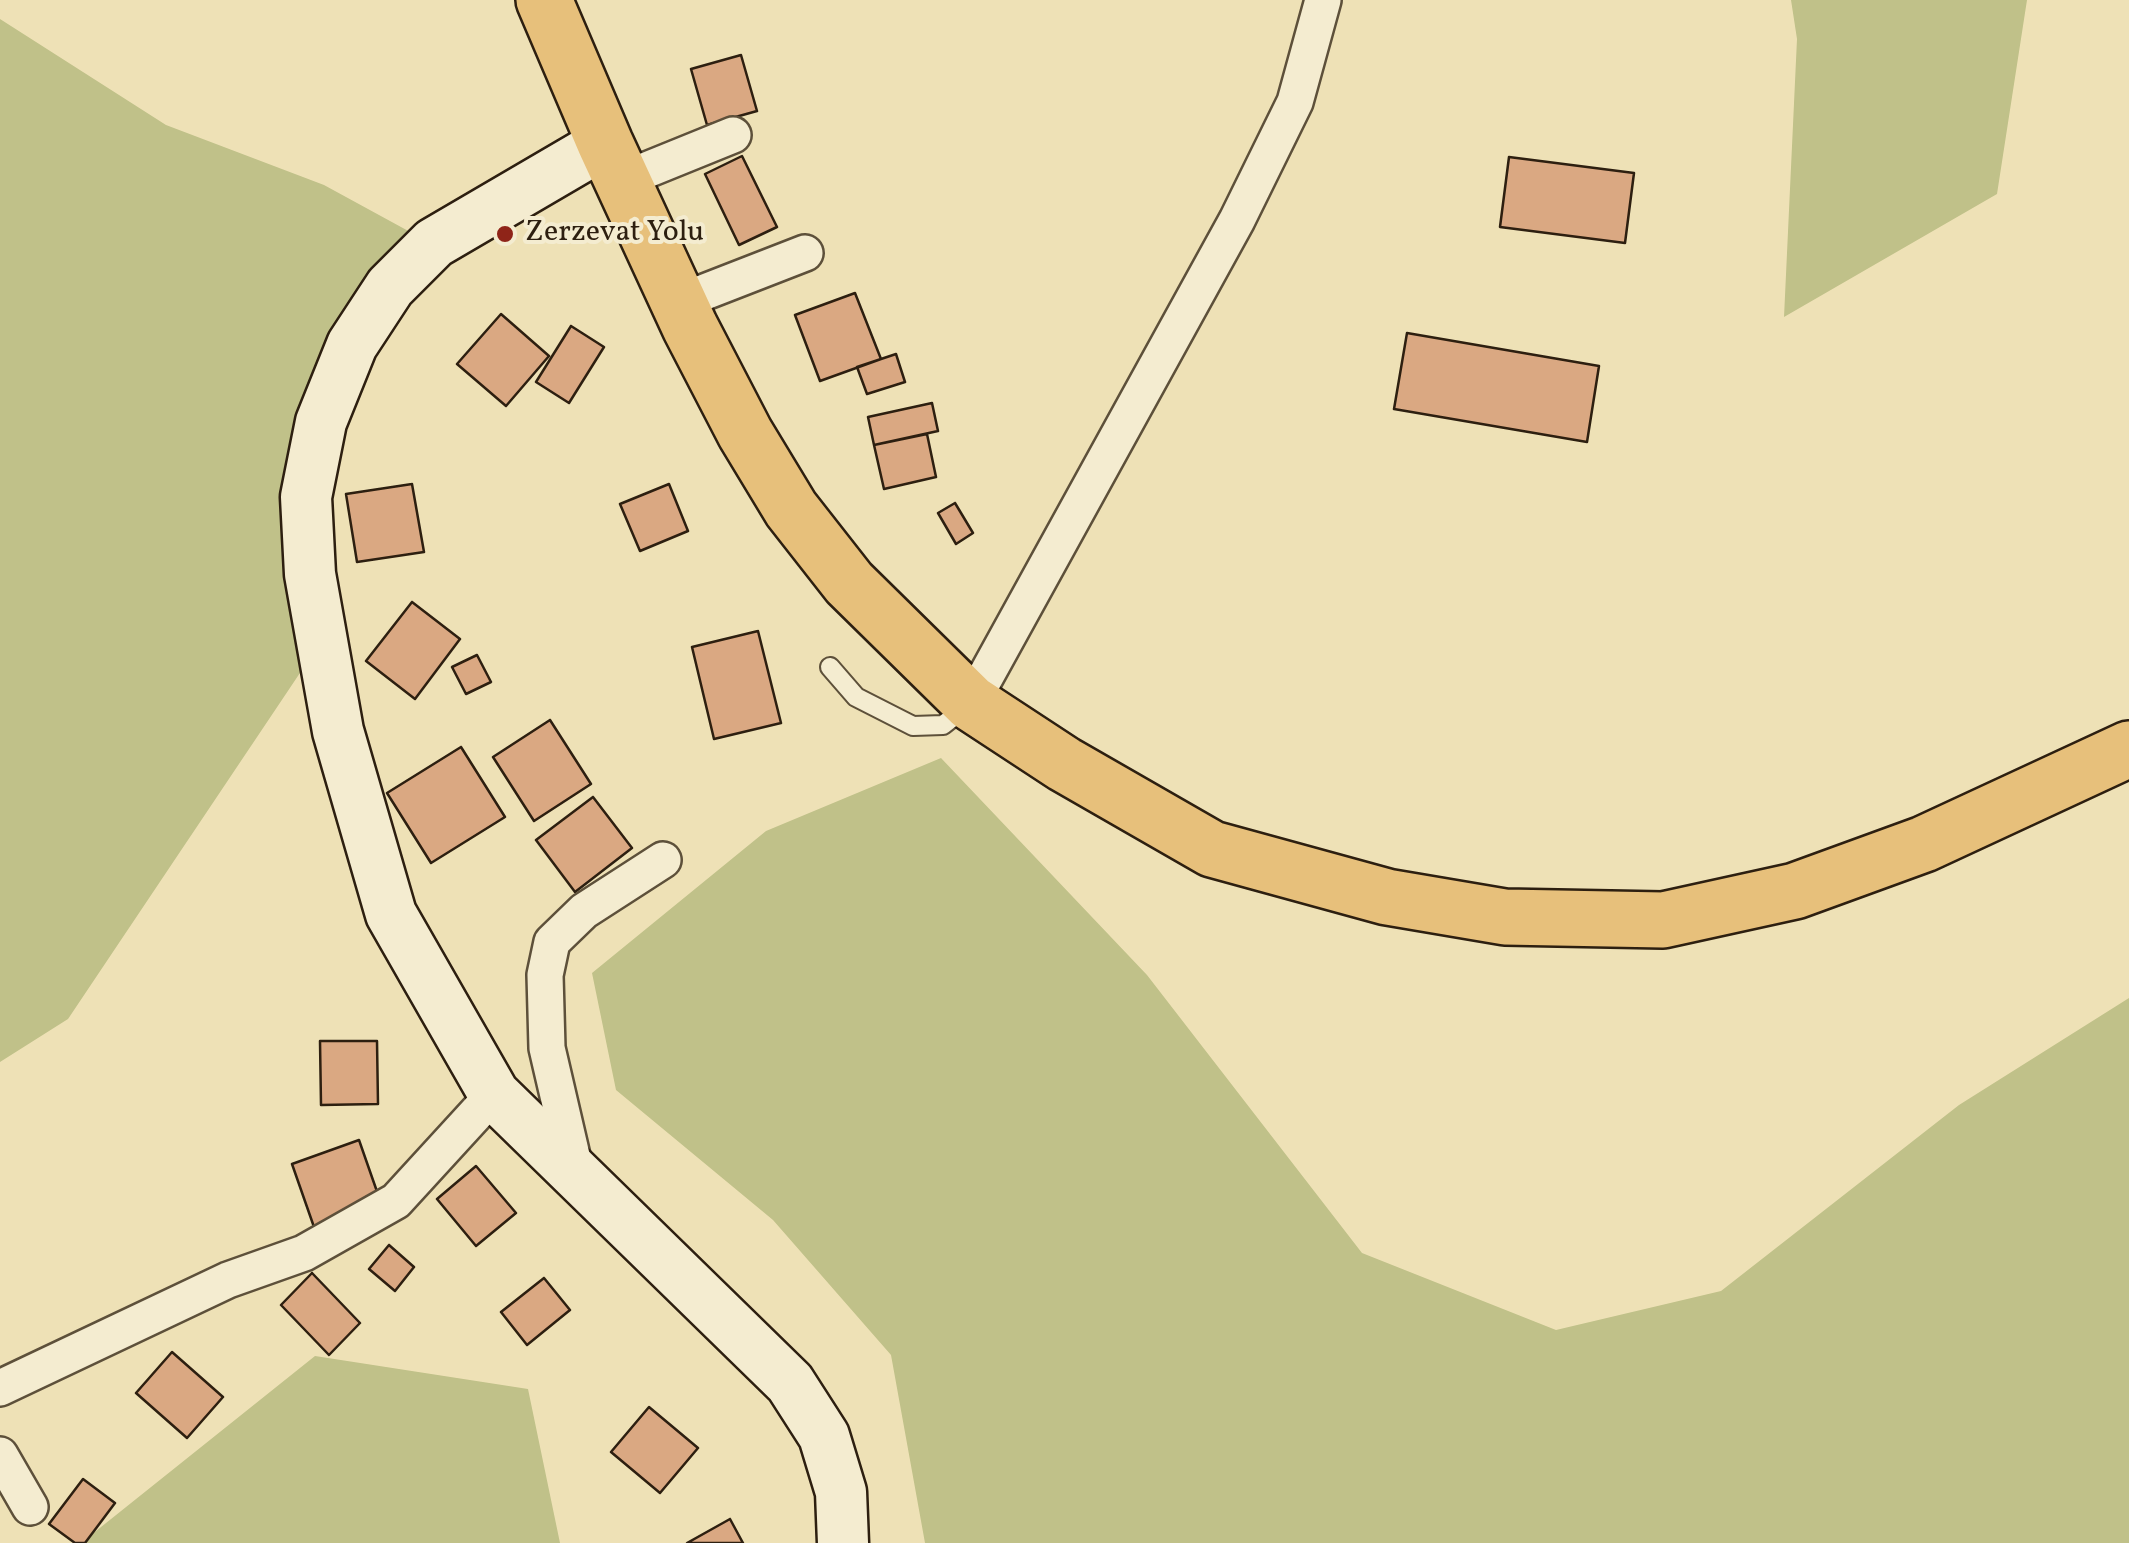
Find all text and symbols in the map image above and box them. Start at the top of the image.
place label: Zerzevat Yolu [525,216,704,252]
marker: Zerzevat Yolu [494,223,516,245]

